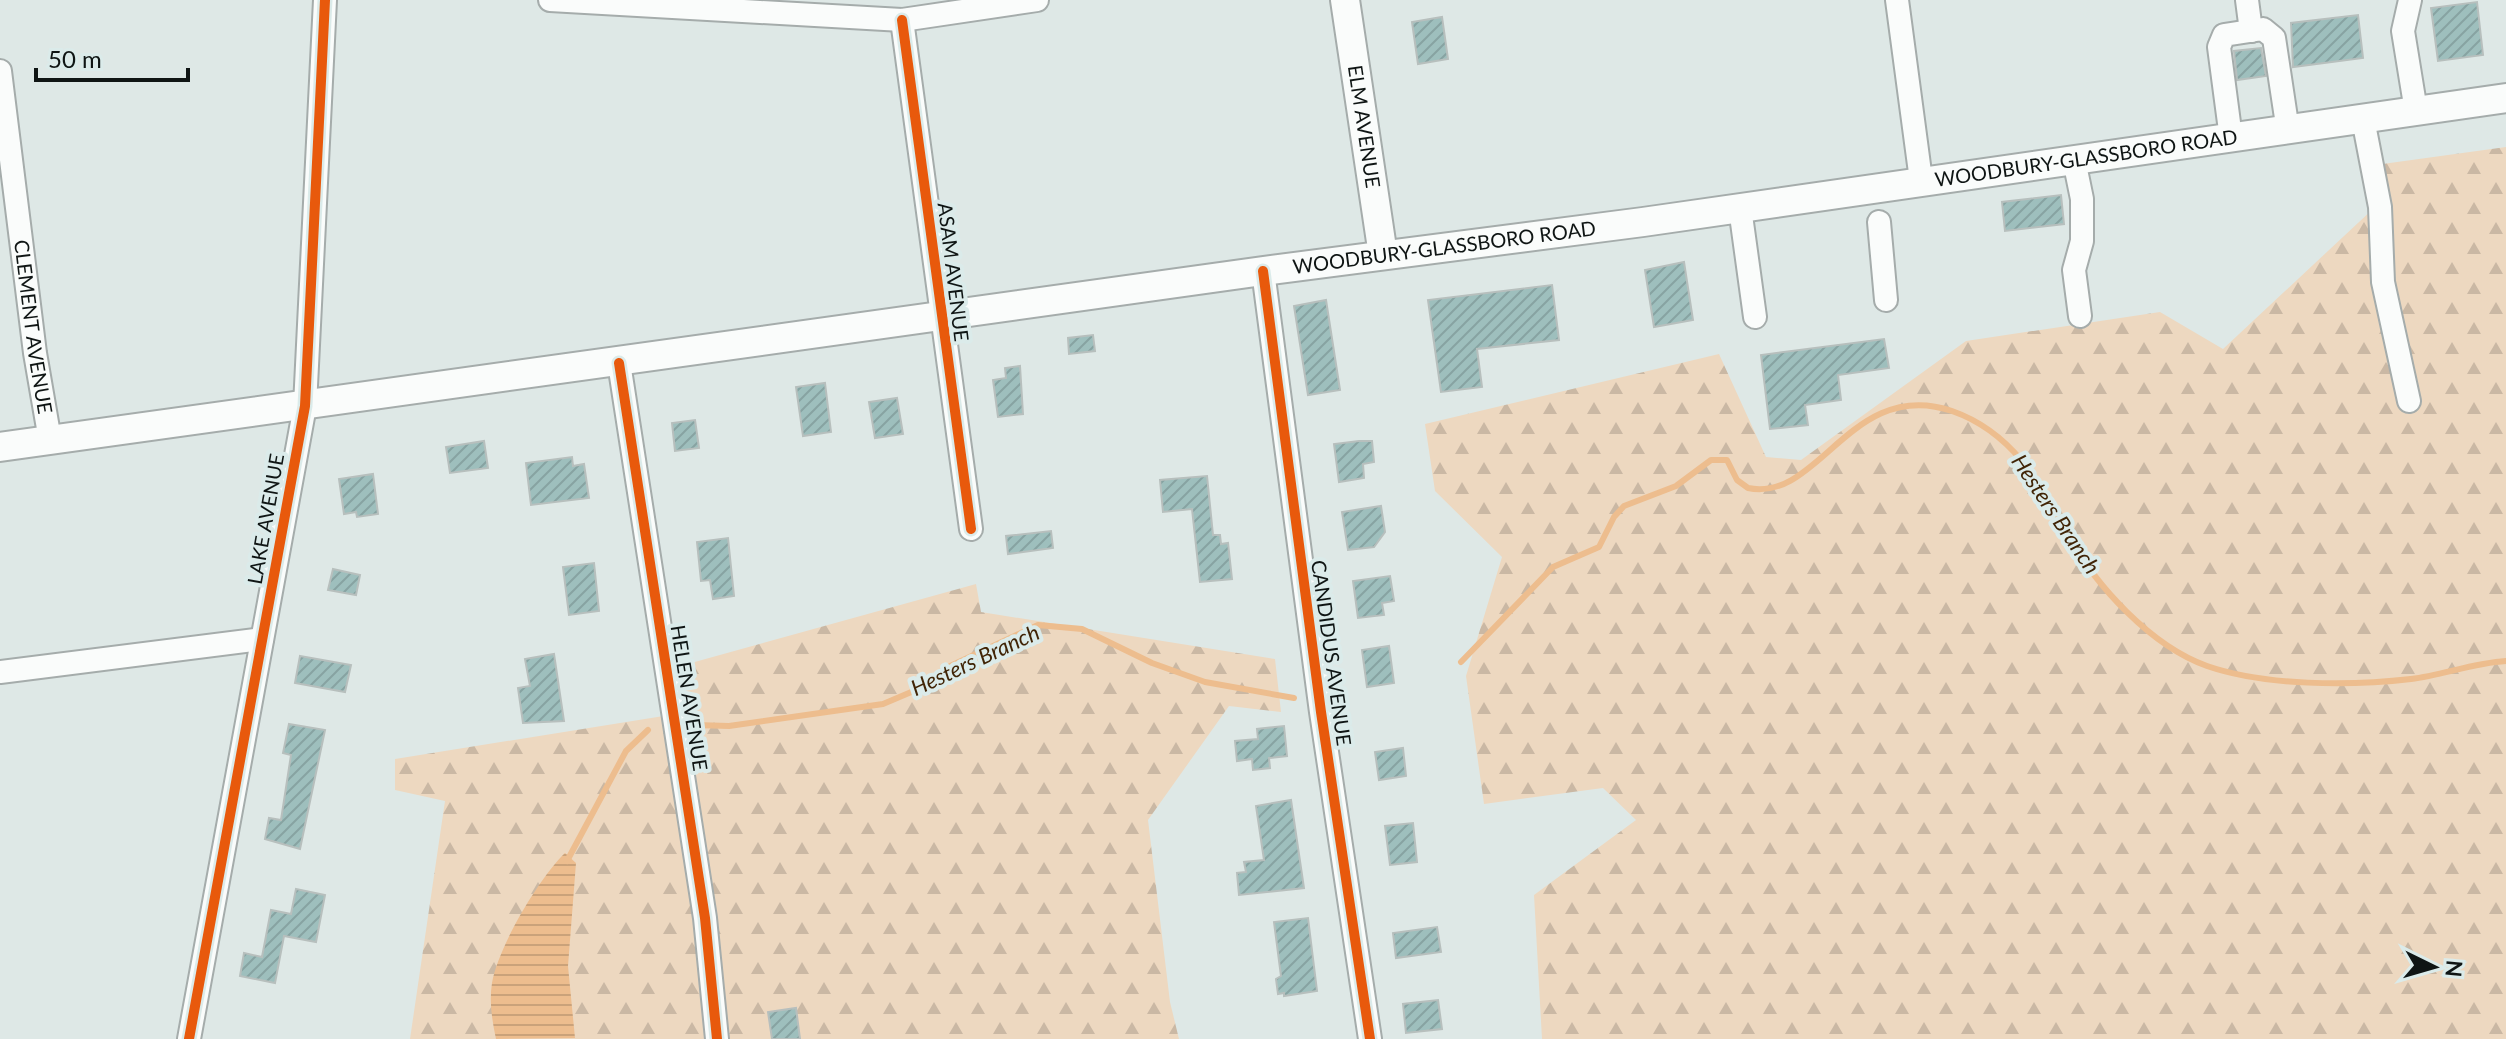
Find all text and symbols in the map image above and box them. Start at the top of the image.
scale bar [36,32,188,82]
text: 50 m [48,44,102,73]
street label: ELM AVENUE [1344,63,1386,190]
street label: WOODBURY-GLASSBORO ROAD [1933,124,2239,191]
street label: ASAM AVENUE [934,201,974,343]
street label: WOODBURY-GLASSBORO ROAD [1291,215,1597,278]
street label: CLEMENT AVENUE [10,238,58,416]
water label: Hesters Branch [2006,449,2106,579]
street label: LAKE AVENUE [242,452,288,586]
street label: CANDIDUS AVENUE [1307,558,1357,747]
water label: Hesters Branch [906,618,1043,701]
street label: HELEN AVENUE [667,623,713,773]
north arrow [2394,927,2474,1007]
text: N [2440,959,2469,978]

